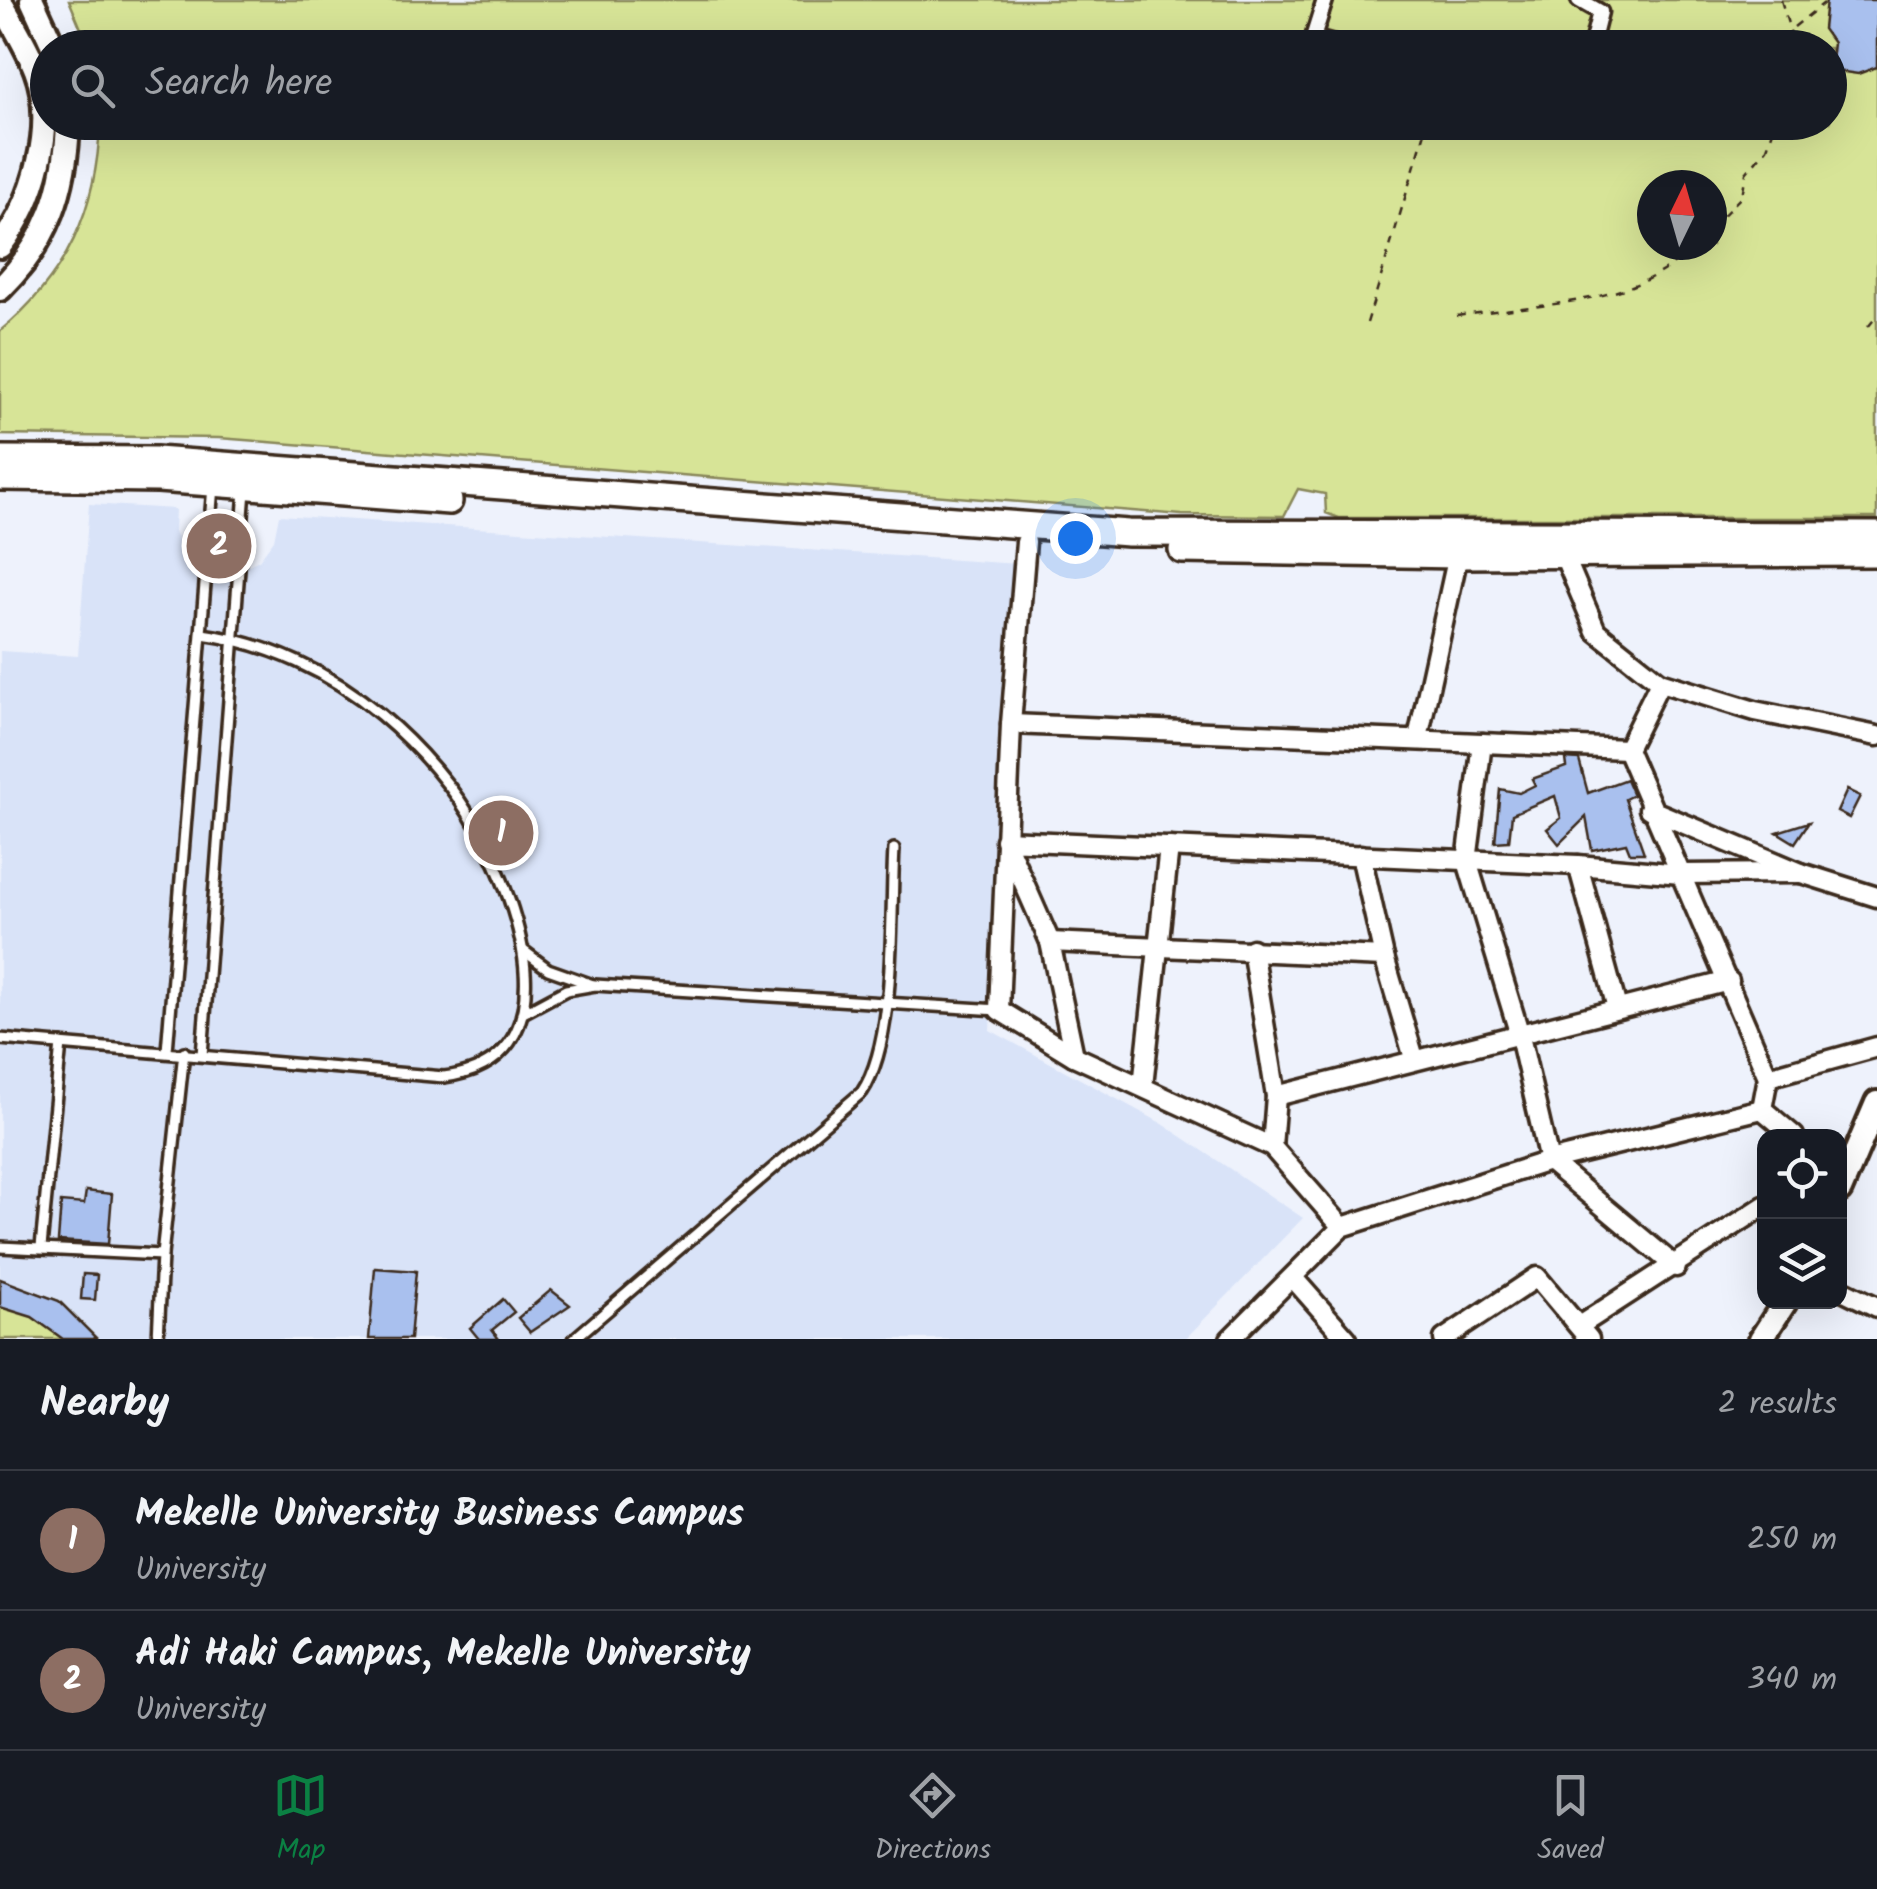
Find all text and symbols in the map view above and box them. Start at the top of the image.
search box [30,30,1847,140]
text: Search here [145,55,332,115]
icon: search [65,58,120,113]
north arrow [1637,170,1727,260]
pin: 2 [186,508,252,584]
your location [1050,513,1101,564]
pin: 1 [468,796,534,870]
map controls [1757,1129,1847,1309]
button: locate [1757,1129,1847,1219]
button: layers [1757,1219,1847,1309]
text: Nearby [40,1371,169,1438]
text: 2 results [1718,1379,1837,1430]
text: Mekelle University Business Campus [135,1485,744,1545]
text: 1 [68,1515,77,1566]
text: 250 m [1747,1515,1837,1566]
text: University [135,1545,266,1596]
text: Adi Haki Campus, Mekelle University [135,1625,751,1685]
text: 2 [63,1655,82,1706]
text: 340 m [1747,1655,1837,1706]
text: University [135,1685,266,1736]
tab: Map [273,1768,328,1873]
tab: Directions [875,1768,991,1873]
tab: Saved [1537,1768,1604,1873]

